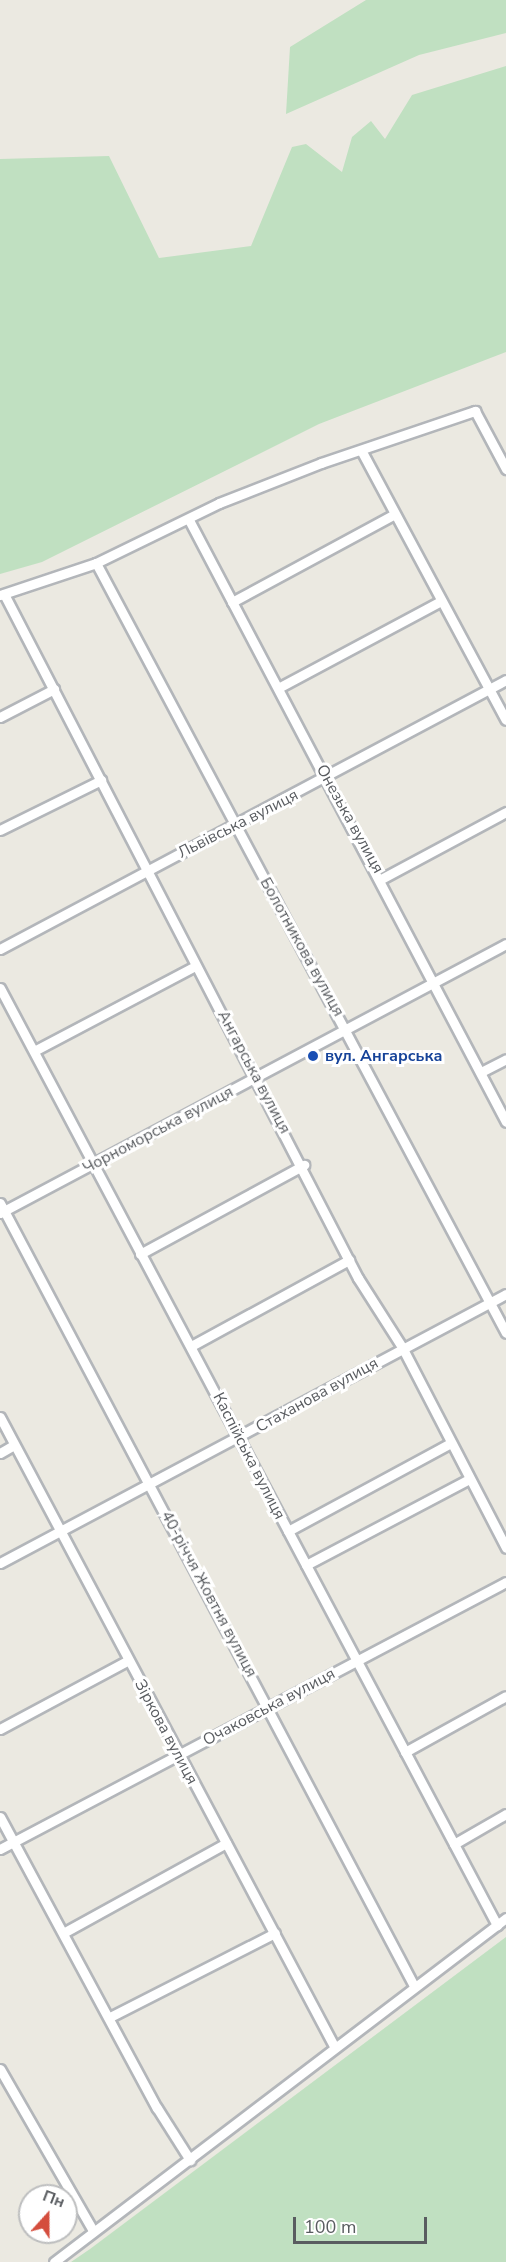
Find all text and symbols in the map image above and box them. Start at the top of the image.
street label: Онезька вулиця [312,761,388,877]
street label: Львівська вулиця [175,785,301,863]
street label: Болотникова вулиця [256,874,348,1020]
street label: Ангарська вулиця [213,1007,295,1137]
place label: вул. Ангарська [325,1046,442,1066]
marker: вул. Ангарська [306,1049,320,1063]
street label: Чорноморська вулиця [80,1082,236,1178]
street label: Стаханова вулиця [252,1353,382,1437]
street label: Каспійська вулиця [209,1389,289,1523]
street label: 40-річчя Жовтня вулиця [157,1508,261,1680]
street label: Очаковська вулиця [200,1664,338,1750]
street label: Зіркова вулиця [130,1676,202,1788]
north arrow [18,2184,78,2244]
text: Пн [40,2185,68,2213]
scale bar [296,2205,430,2243]
text: 100 m [304,2215,356,2239]

